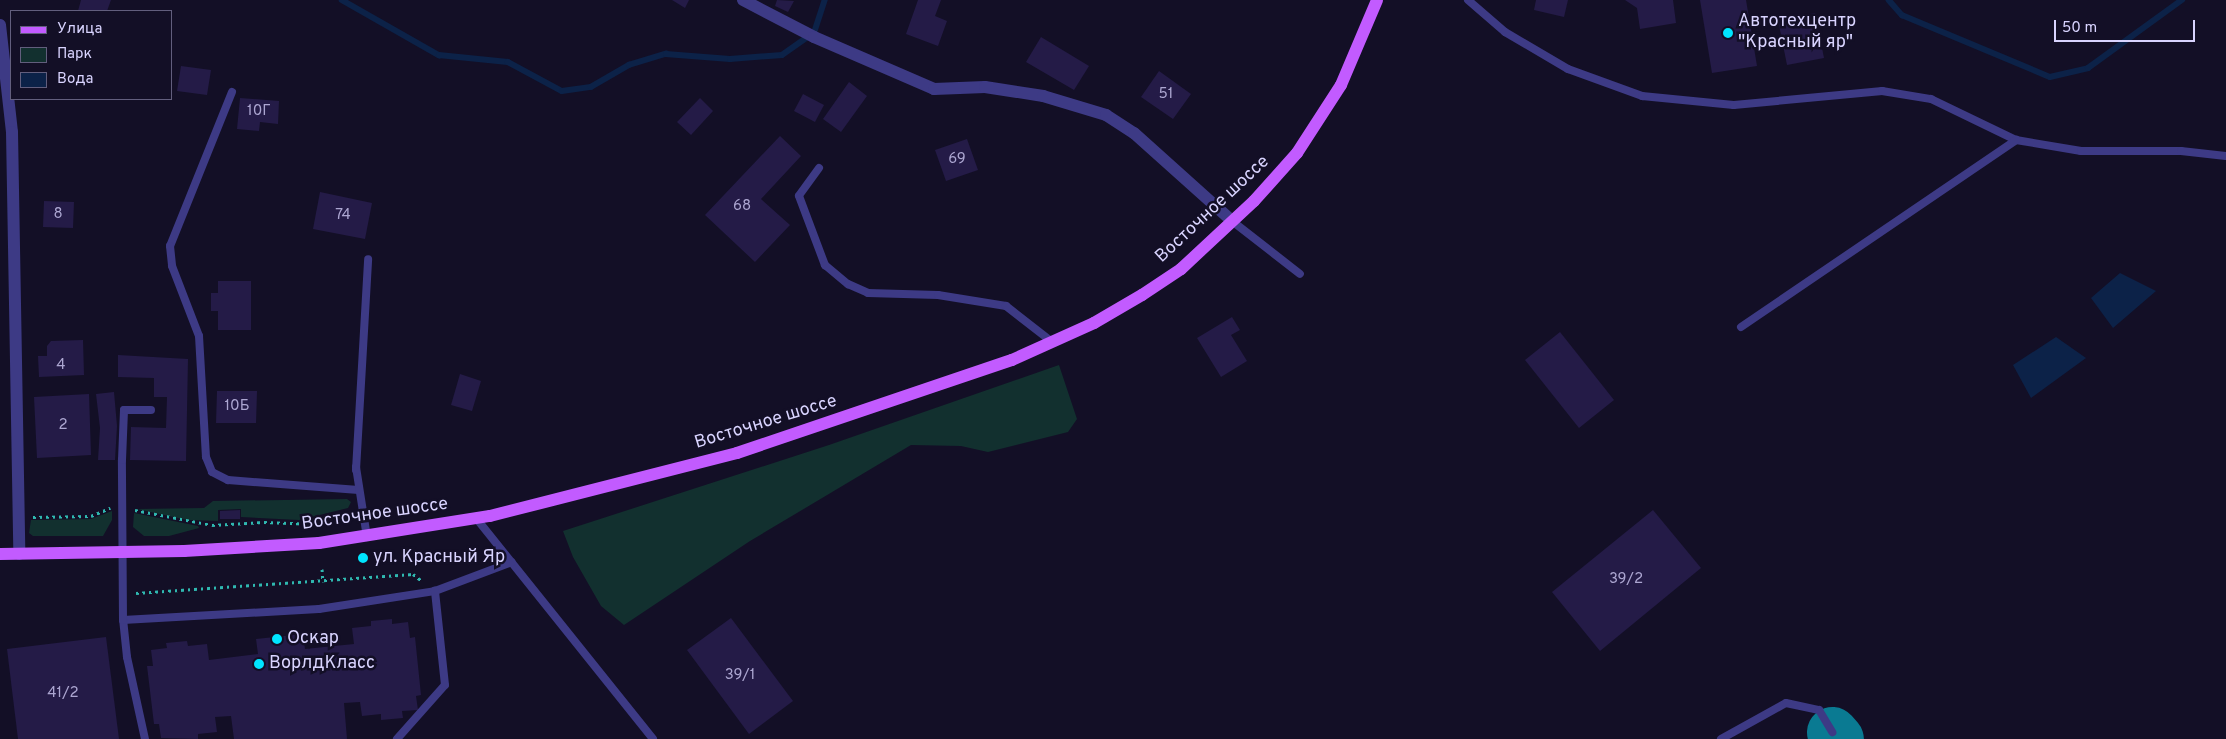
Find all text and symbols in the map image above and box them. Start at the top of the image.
legend [10,10,172,100]
scale bar [2056,10,2197,42]
place label: Автотехцентр "Красный яр" [1738,12,1856,54]
text: 50 m [2062,19,2097,38]
text: Улица [57,20,102,39]
marker: Автотехцентр "Красный яр" [1722,27,1734,39]
text: Парк [57,45,92,64]
text: Вода [57,70,93,89]
house number: 51 [1159,86,1173,104]
house number: 10Г [247,103,271,121]
house number: 69 [948,151,966,169]
street label: Восточное шоссе [1152,152,1274,268]
house number: 68 [733,198,751,216]
house number: 8 [53,206,63,224]
house number: 74 [335,207,351,225]
house number: 4 [56,357,66,375]
street label: Восточное шоссе [692,391,840,455]
house number: 10Б [224,398,250,416]
house number: 2 [58,417,68,435]
street label: Восточное шоссе [300,494,450,536]
place label: ул. Красный Яр [373,547,505,569]
marker: ул. Красный Яр [357,552,369,564]
house number: 39/2 [1609,571,1643,589]
place label: Оскар [287,628,339,650]
marker: Оскар [271,633,283,645]
place label: ВорлдКласс [269,653,375,675]
marker: ВорлдКласс [253,658,265,670]
house number: 39/1 [725,667,755,685]
house number: 41/2 [47,685,79,703]

